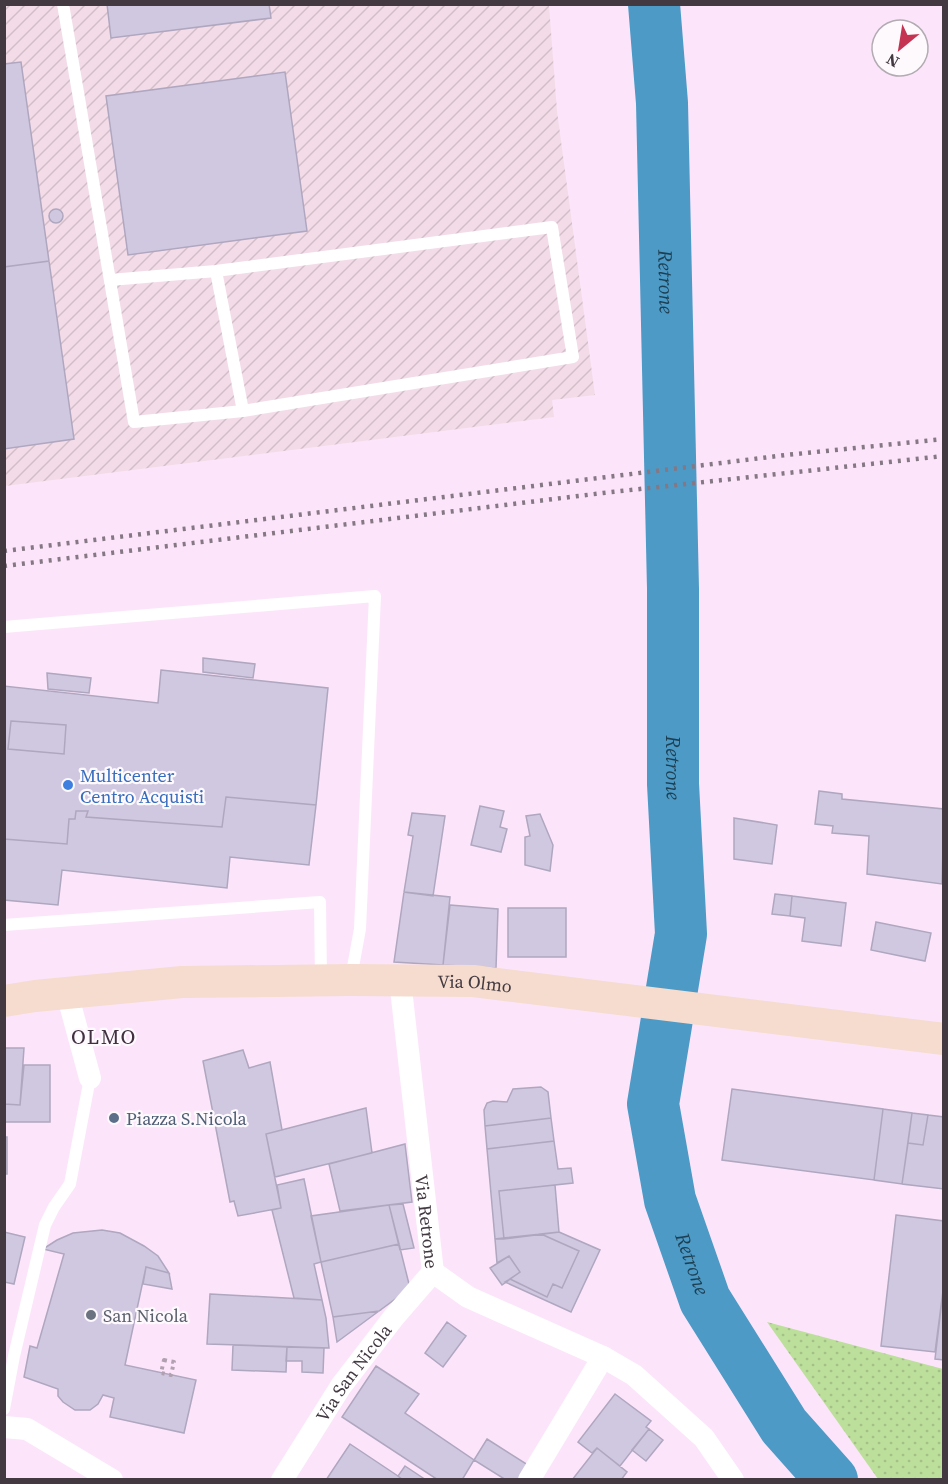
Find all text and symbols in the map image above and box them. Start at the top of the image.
north arrow [870,18,930,78]
text: N [882,48,903,73]
water label: Retrone [651,248,681,314]
water label: Retrone [659,734,688,800]
place label: Multicenter Centro Acquisti [80,763,204,809]
marker: Multicenter Centro Acquisti [61,778,75,792]
street label: Via Olmo [438,968,514,998]
district label: OLMO [71,1022,137,1051]
place label: Piazza S.Nicola [126,1106,248,1131]
marker: Piazza S.Nicola [107,1111,121,1125]
street label: Via Retrone [410,1173,445,1270]
water label: Retrone [668,1228,716,1299]
place label: San Nicola [103,1303,189,1328]
marker: San Nicola [84,1308,98,1322]
street label: Via San Nicola [309,1318,397,1426]

